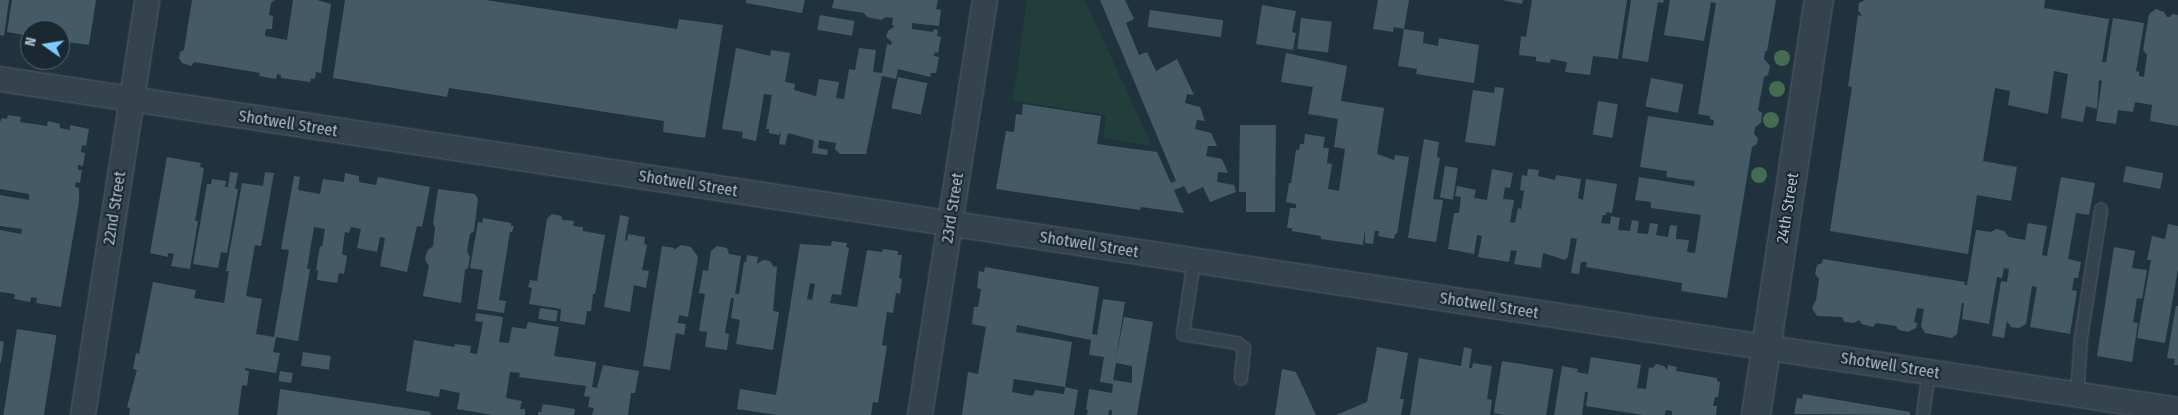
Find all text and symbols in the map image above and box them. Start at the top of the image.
north arrow [20,20,70,70]
text: N [22,36,40,48]
street label: Shotwell Street [237,107,339,141]
street label: Shotwell Street [637,167,739,201]
street label: 22nd Street [100,170,130,246]
street label: 23rd Street [938,171,968,245]
street label: 24th Street [1773,171,1803,245]
street label: Shotwell Street [1038,228,1140,262]
street label: Shotwell Street [1438,289,1540,323]
street label: Shotwell Street [1839,349,1941,383]

